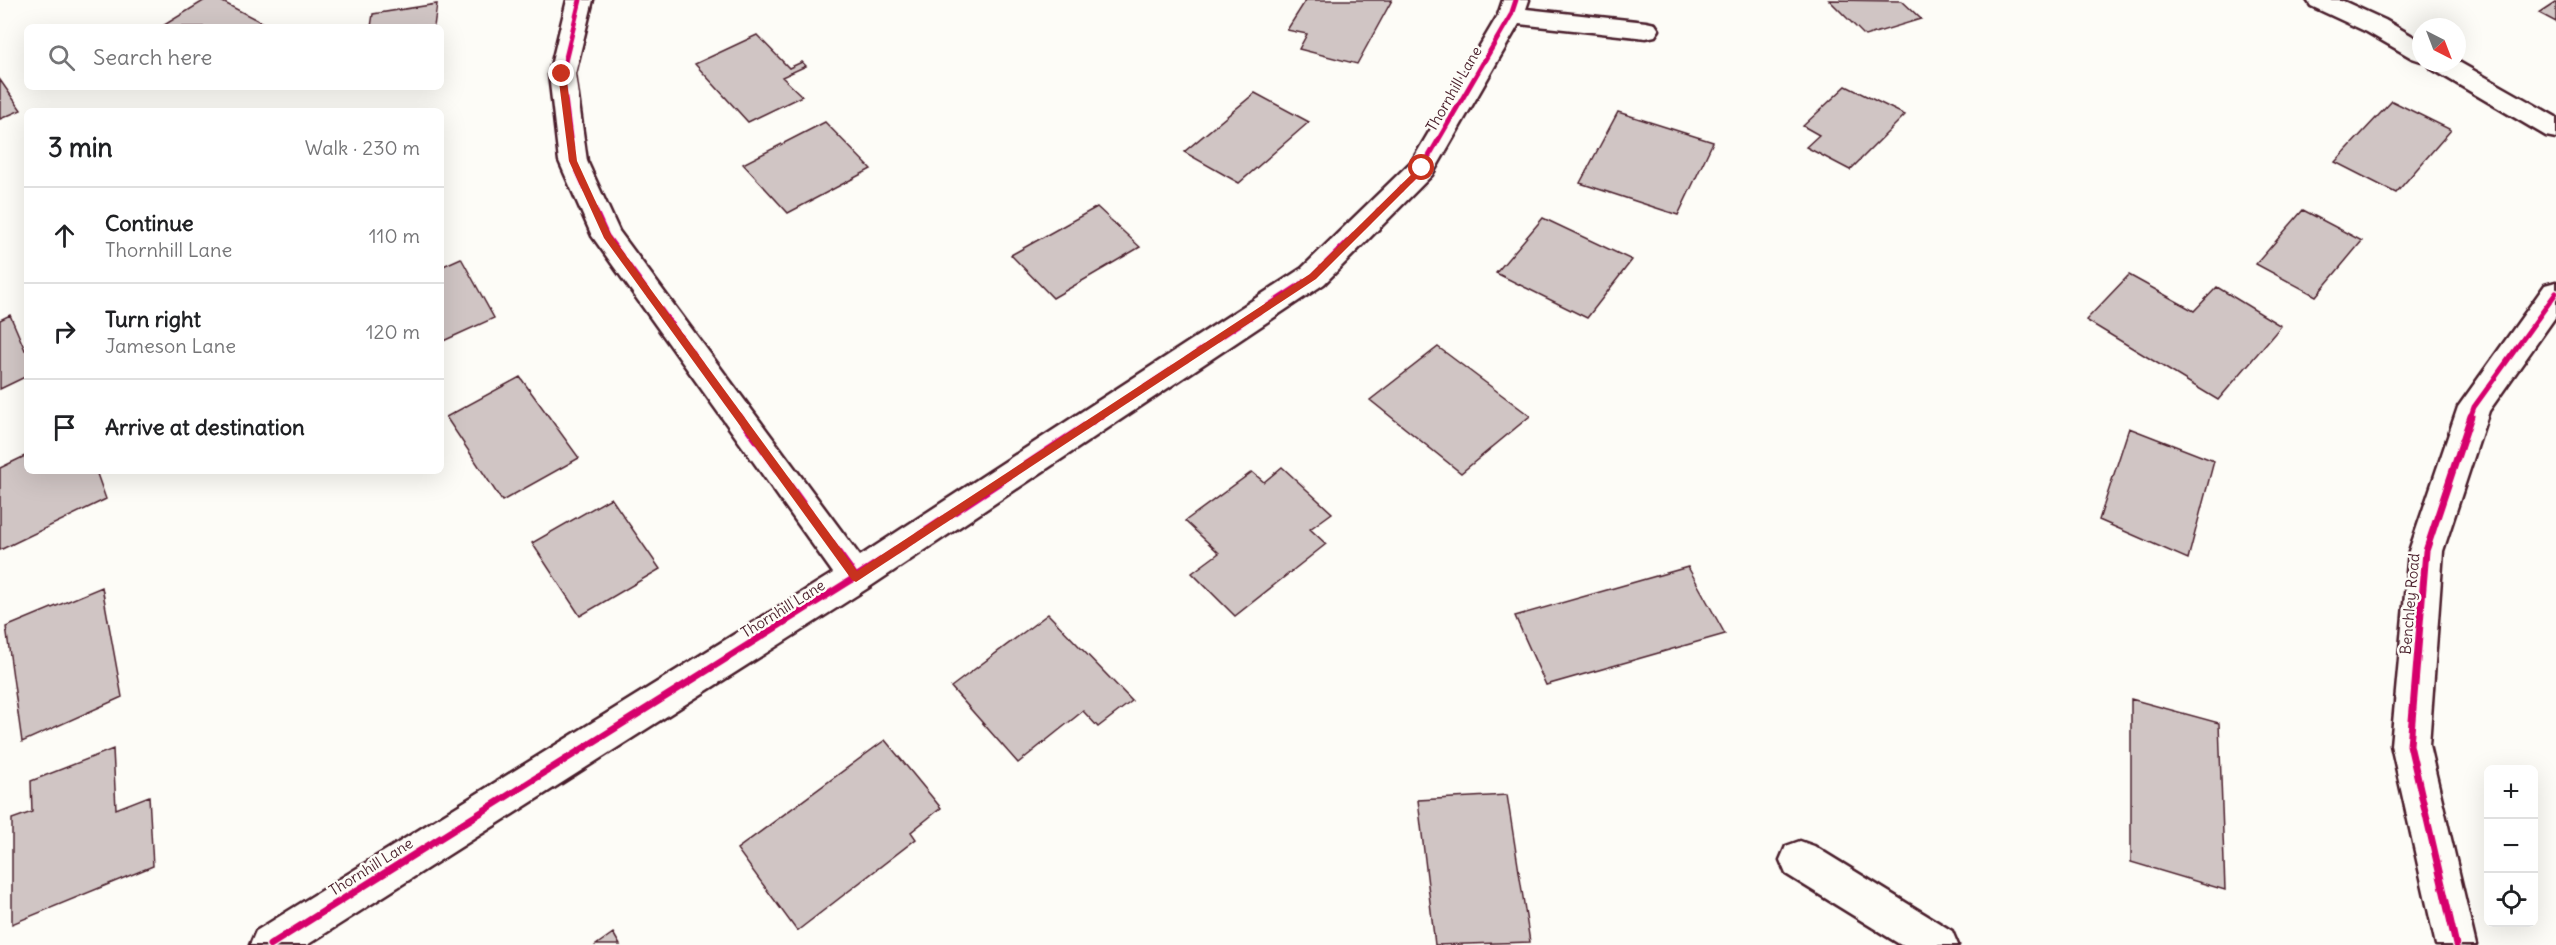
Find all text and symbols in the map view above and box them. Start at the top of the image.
north arrow [2412,18,2466,72]
search box [24,24,444,90]
icon: search [45,41,78,74]
text: Search here [93,43,212,71]
street label: Thornhill Lane [1421,43,1486,135]
route end [548,60,574,86]
text: 3 min [48,131,113,164]
text: Walk · 230 m [305,135,420,160]
route start [1408,154,1434,180]
text: Continue [105,209,194,237]
icon: ahead [48,219,81,252]
text: 110 m [369,223,420,248]
text: Thornhill Lane [105,237,232,262]
text: Turn right [105,305,201,333]
icon: right [48,315,81,348]
text: 120 m [366,319,420,344]
text: Jameson Lane [105,333,236,358]
icon: arrive [48,411,81,444]
text: Arrive at destination [105,413,305,441]
street label: Benchley Road [2396,552,2423,655]
street label: Thornhill Lane [737,575,828,642]
map controls [2484,765,2538,927]
button: + [2484,765,2538,819]
button: − [2484,819,2538,873]
street label: Thornhill Lane [325,833,416,900]
button: locate [2484,873,2538,927]

